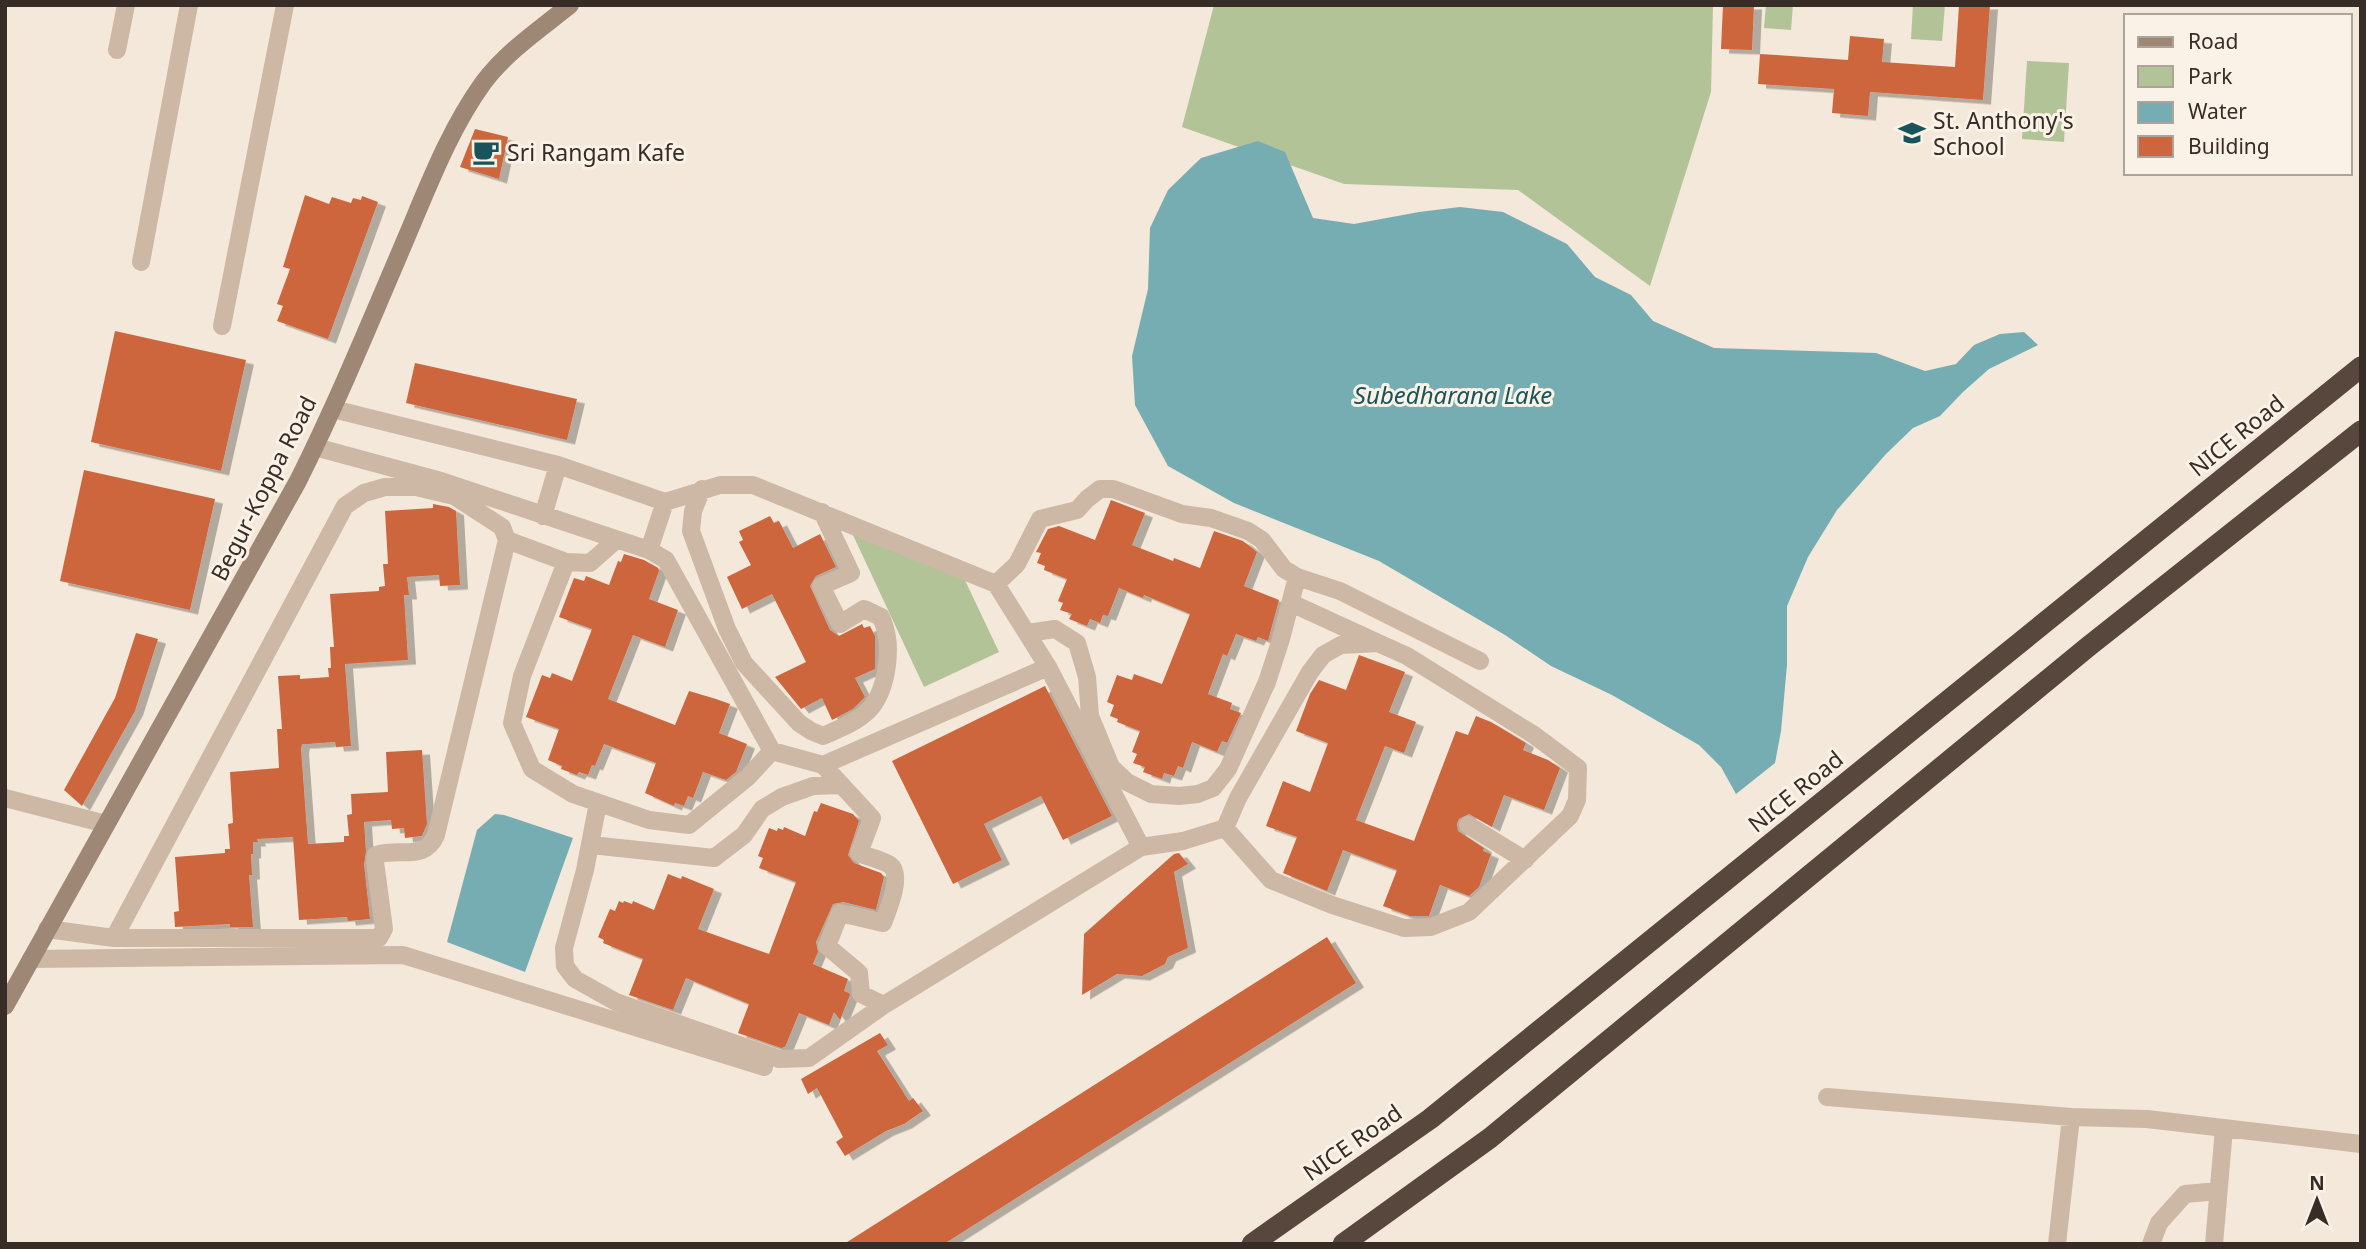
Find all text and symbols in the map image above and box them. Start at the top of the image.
legend [2124,14,2352,175]
text: Road [2188,27,2238,55]
text: Park [2188,62,2233,90]
text: Water [2188,97,2247,125]
place label: St. Anthony's School [1933,104,2074,162]
school or university icon: St. Anthony's School [1897,118,1927,148]
text: Building [2188,132,2270,160]
place label: Sri Rangam Kafe [507,136,685,168]
cafe icon: Sri Rangam Kafe [471,137,501,167]
water label: Subedharana Lake [1354,378,1552,411]
street label: NICE Road [2182,387,2290,483]
street label: Begur-Koppa Road [202,390,324,586]
street label: NICE Road [1741,743,1849,839]
street label: NICE Road [1296,1096,1408,1188]
north arrow [2282,1165,2352,1235]
text: N [2309,1170,2325,1196]

